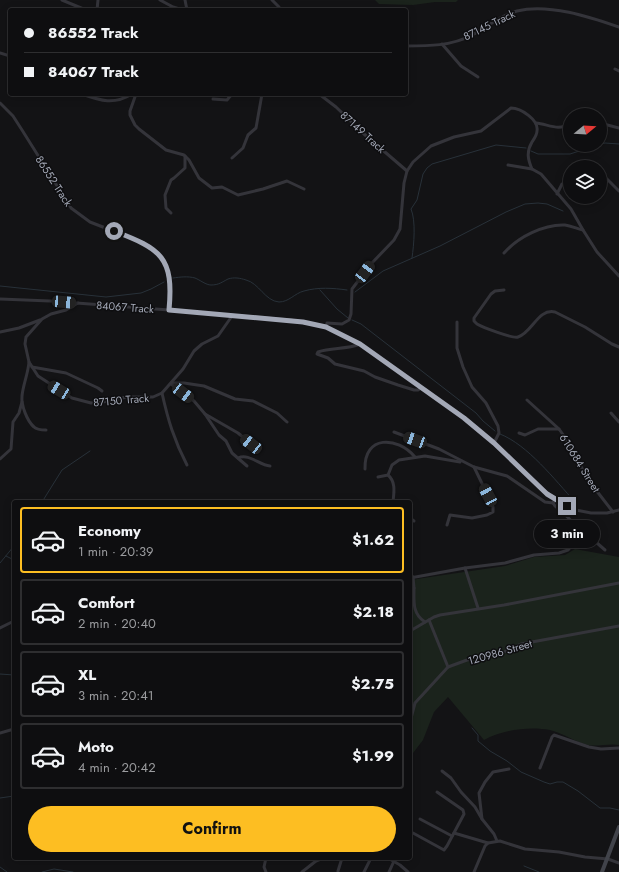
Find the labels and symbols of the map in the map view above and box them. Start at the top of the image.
street label: 87145 Track [460,5,518,44]
street label: 87149 Track [337,107,389,157]
north arrow [563,108,607,152]
street label: 86552 Track [32,152,77,210]
route start [105,222,123,240]
car [353,259,377,285]
car [52,295,76,309]
street label: 84067 Track [96,297,155,317]
car [46,379,72,401]
car [170,381,196,405]
street label: 87150 Track [92,390,150,410]
car [402,430,428,450]
street label: 610684 Street [556,431,605,496]
car [238,432,264,456]
car [477,482,499,508]
route end [558,497,576,515]
callout: 3 min [534,520,600,548]
street label: 120986 Street [466,635,534,669]

